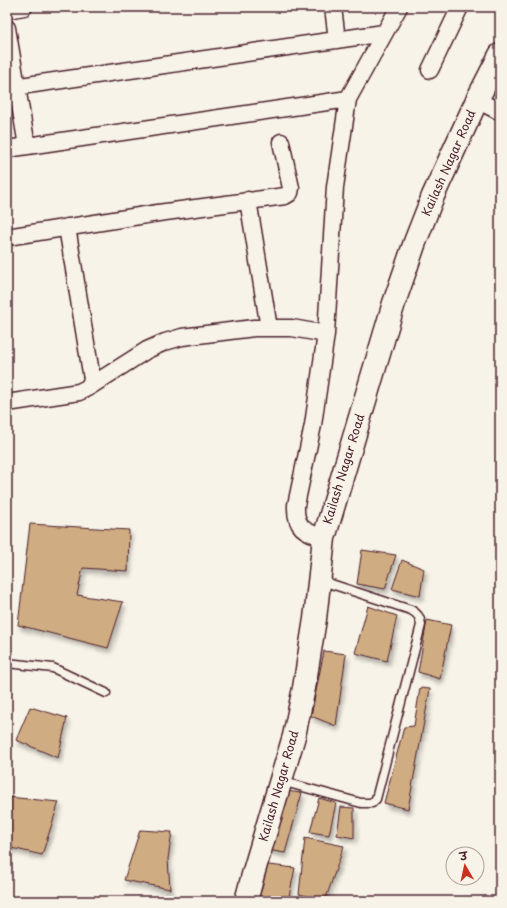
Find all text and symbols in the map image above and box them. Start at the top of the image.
street label: Kailash Nagar Road [417,107,480,219]
street label: Kailash Nagar Road [318,411,368,526]
street label: Kailash Nagar Road [254,728,302,843]
north arrow [445,846,485,886]
text: उ [457,846,470,865]

